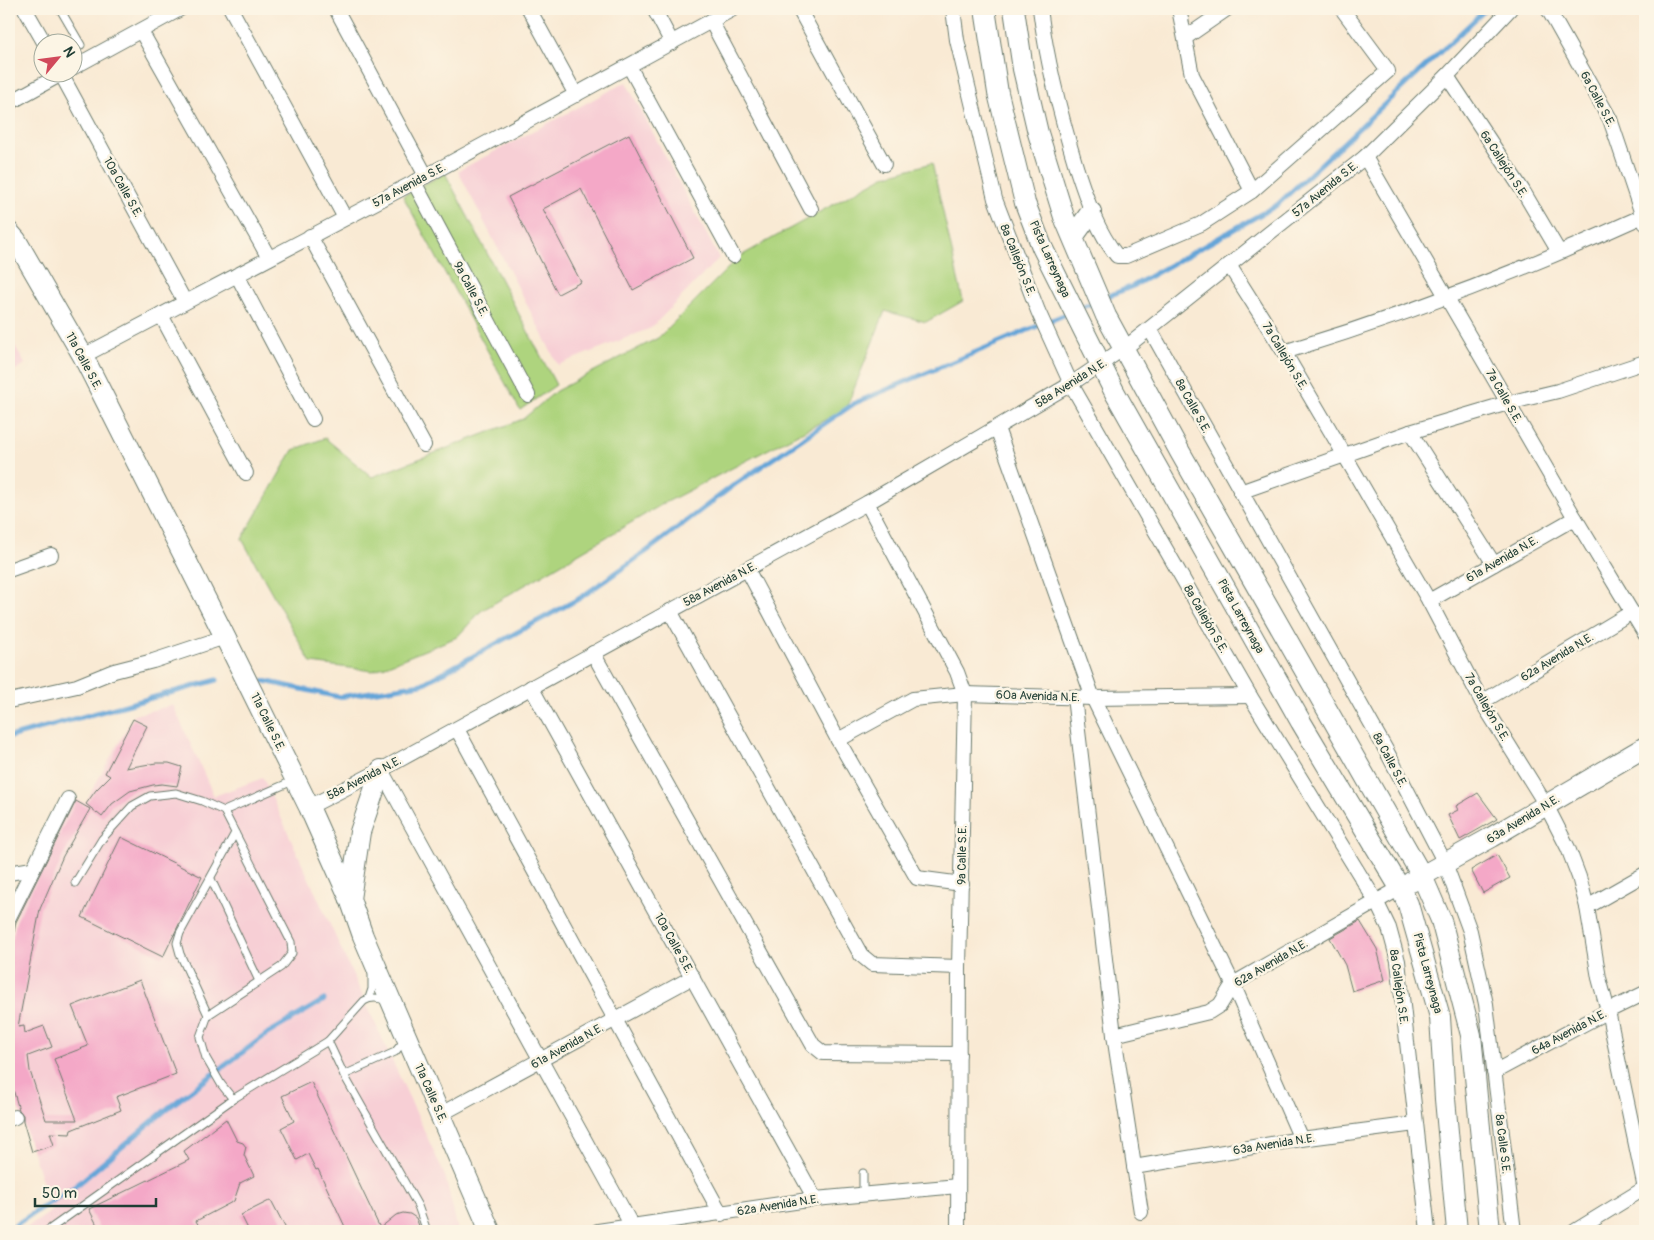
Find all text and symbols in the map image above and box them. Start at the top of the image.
north arrow [32,32,82,82]
text: N [59,44,79,60]
street label: 6a Calle S.E. [1577,69,1618,130]
street label: 6a Callejón S.E. [1476,128,1531,201]
street label: 10a Calle S.E. [100,154,145,220]
street label: 57a Avenida S.E. [1289,158,1361,221]
street label: 57a Avenida S.E. [370,160,448,211]
street label: Pista Larreynaga [1026,218,1073,300]
street label: 8a Callejón S.E. [996,222,1039,298]
street label: 9a Calle S.E. [450,259,491,319]
street label: 7a Callejón S.E. [1258,320,1311,393]
street label: 11a Calle S.E. [62,330,105,393]
street label: 58a Avenida N.E. [1033,355,1110,411]
street label: 7a Calle S.E. [1482,366,1525,426]
street label: 8a Calle S.E. [1171,376,1214,436]
street label: 61a Avenida N.E. [1464,533,1541,586]
street label: 58a Avenida N.E. [681,559,760,610]
street label: Pista Larreynaga [1214,576,1267,656]
street label: 8a Callejón S.E. [1180,583,1231,656]
street label: 62a Avenida N.E. [1518,630,1597,685]
street label: 7a Callejón S.E. [1461,670,1512,744]
street label: 60a Avenida N.E. [996,688,1080,705]
street label: 11a Calle S.E. [247,690,288,754]
street label: 8a Calle S.E. [1369,730,1410,790]
street label: 58a Avenida N.E. [325,753,404,804]
street label: 63a Avenida N.E. [1484,792,1563,847]
street label: 9a Calle S.E. [954,825,971,885]
street label: 10a Calle S.E. [651,910,696,976]
street label: Pista Larreynaga [1410,931,1446,1015]
street label: 62a Avenida N.E. [1232,936,1311,991]
street label: 8a Callejón S.E. [1386,948,1411,1026]
street label: 64a Avenida N.E. [1529,1006,1609,1059]
street label: 61a Avenida N.E. [528,1020,606,1073]
street label: 11a Calle S.E. [411,1061,450,1125]
street label: 8a Calle S.E. [1491,1113,1514,1175]
street label: 63a Avenida N.E. [1232,1131,1316,1158]
scale bar [35,1175,156,1207]
text: 50 m [42,1184,77,1203]
street label: 62a Avenida N.E. [736,1192,820,1219]

